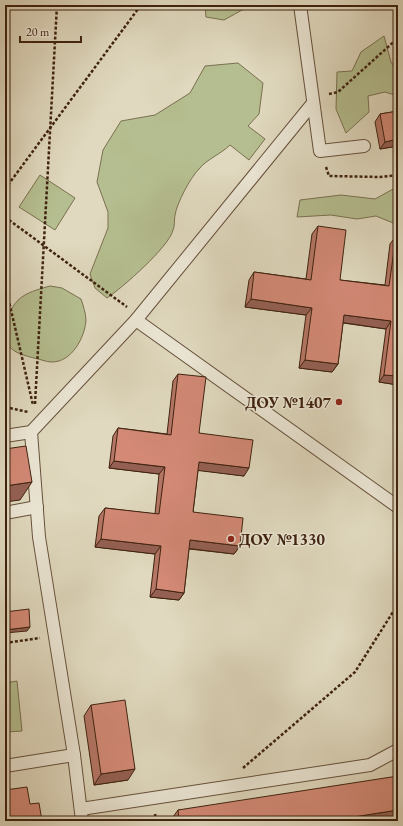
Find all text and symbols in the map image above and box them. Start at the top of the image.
scale bar [20,18,81,44]
text: 20 m [26,24,50,40]
place label: ДОУ №1407 [245,392,332,413]
marker: ДОУ №1407 [334,397,344,407]
place label: ДОУ №1330 [239,529,325,550]
marker: ДОУ №1330 [226,534,236,544]

